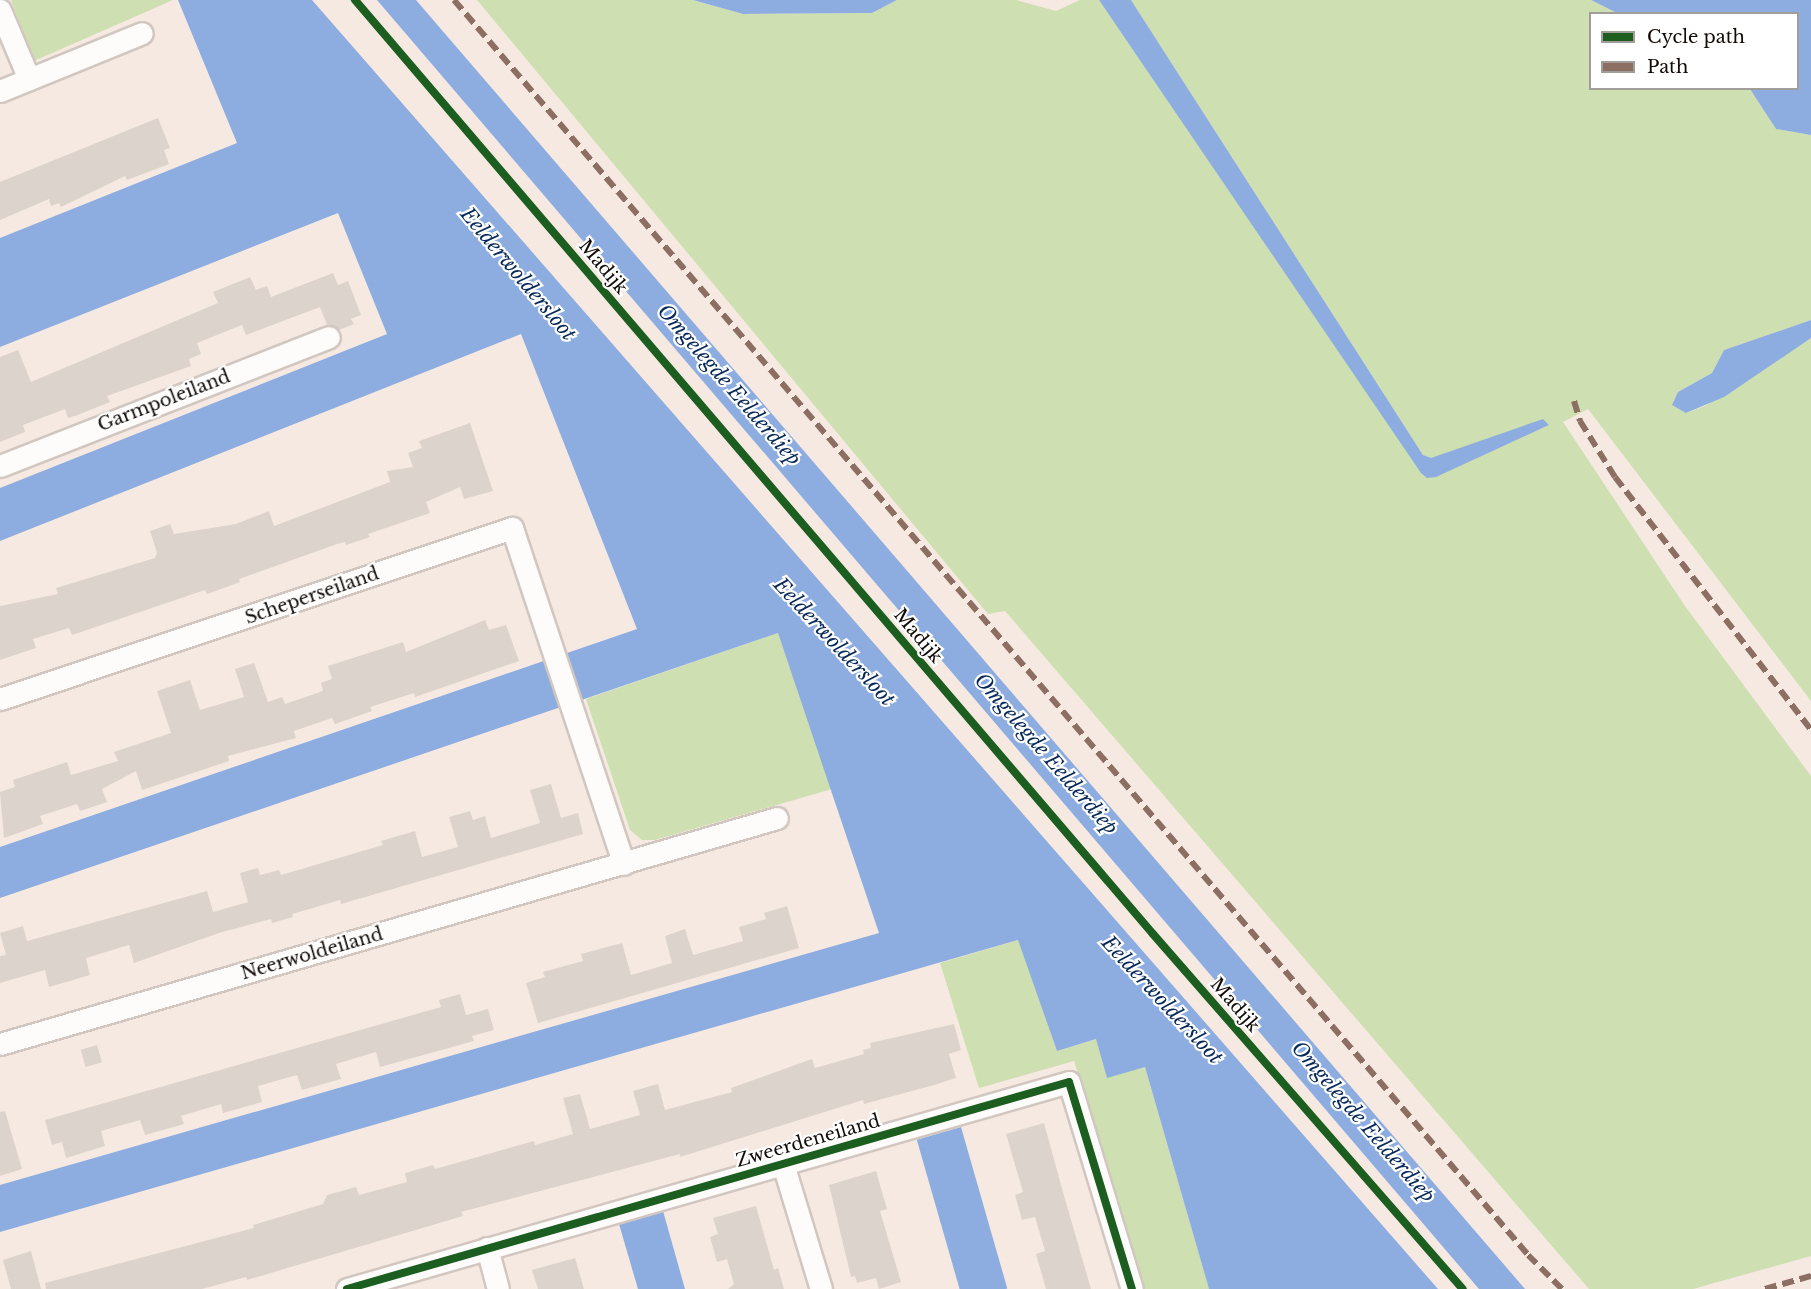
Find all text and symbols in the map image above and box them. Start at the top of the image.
legend [1589,12,1799,90]
text: Cycle path [1647,26,1745,48]
text: Path [1647,56,1688,78]
water label: Eelderwoldersloot [455,202,581,346]
street label: Madijk [574,235,632,299]
water label: Omgelegde Eelderdiep [652,299,806,471]
street label: Garmpoleiland [95,366,233,436]
street label: Scheperseiland [242,563,382,629]
water label: Eelderwoldersloot [768,573,900,711]
street label: Madijk [889,604,947,668]
water label: Omgelegde Eelderdiep [969,668,1123,840]
street label: Neerwoldeiland [239,923,385,985]
water label: Eelderwoldersloot [1096,931,1228,1069]
street label: Madijk [1206,974,1264,1036]
water label: Omgelegde Eelderdiep [1286,1036,1440,1208]
street label: Zweerdeneiland [733,1110,883,1172]

